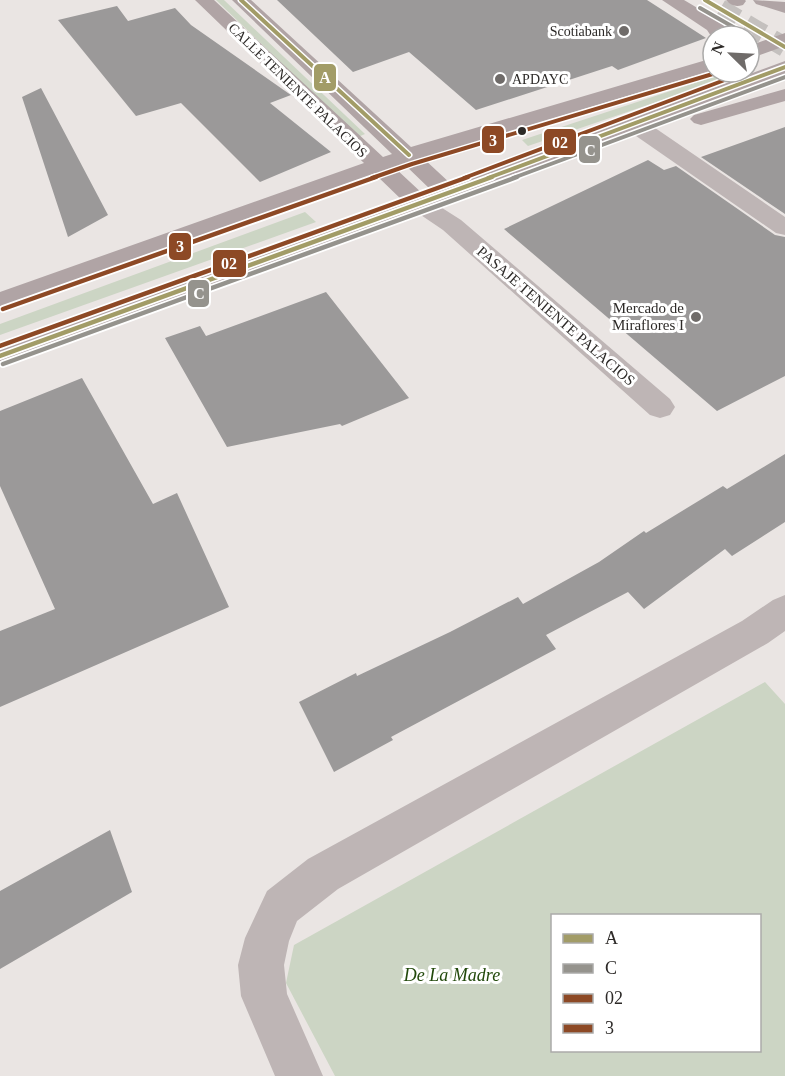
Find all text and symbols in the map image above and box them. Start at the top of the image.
street label: CALLE TENIENTE PALACIOS [225,19,371,161]
place label: Scotiabank [550,24,612,39]
marker: Scotiabank [617,24,631,38]
north arrow [701,24,761,84]
text: N [708,39,728,57]
line badge: A [313,63,337,92]
marker: APDAYC [493,72,507,86]
place label: APDAYC [512,72,568,87]
line badge: 3 [481,125,505,154]
unlabelled marker [516,125,528,137]
line badge: 02 [543,128,577,156]
text: 3 [489,132,497,149]
text: 02 [552,134,568,151]
line badge: C [578,135,601,164]
text: C [584,142,596,159]
line badge: 3 [168,232,192,261]
text: 3 [176,238,184,255]
street label: PASAJE TENIENTE PALACIOS [474,243,638,389]
line badge: 02 [212,249,247,278]
text: 02 [221,255,237,272]
line badge: C [187,279,210,308]
text: C [193,285,205,302]
place label: Mercado de Miraflores I [612,300,684,333]
marker: Mercado de Miraflores I [689,310,703,324]
legend [551,914,761,1052]
text: A [605,928,618,948]
text: C [605,958,617,978]
park label: De La Madre [403,965,500,985]
text: 02 [605,988,623,1008]
text: 3 [605,1018,614,1038]

